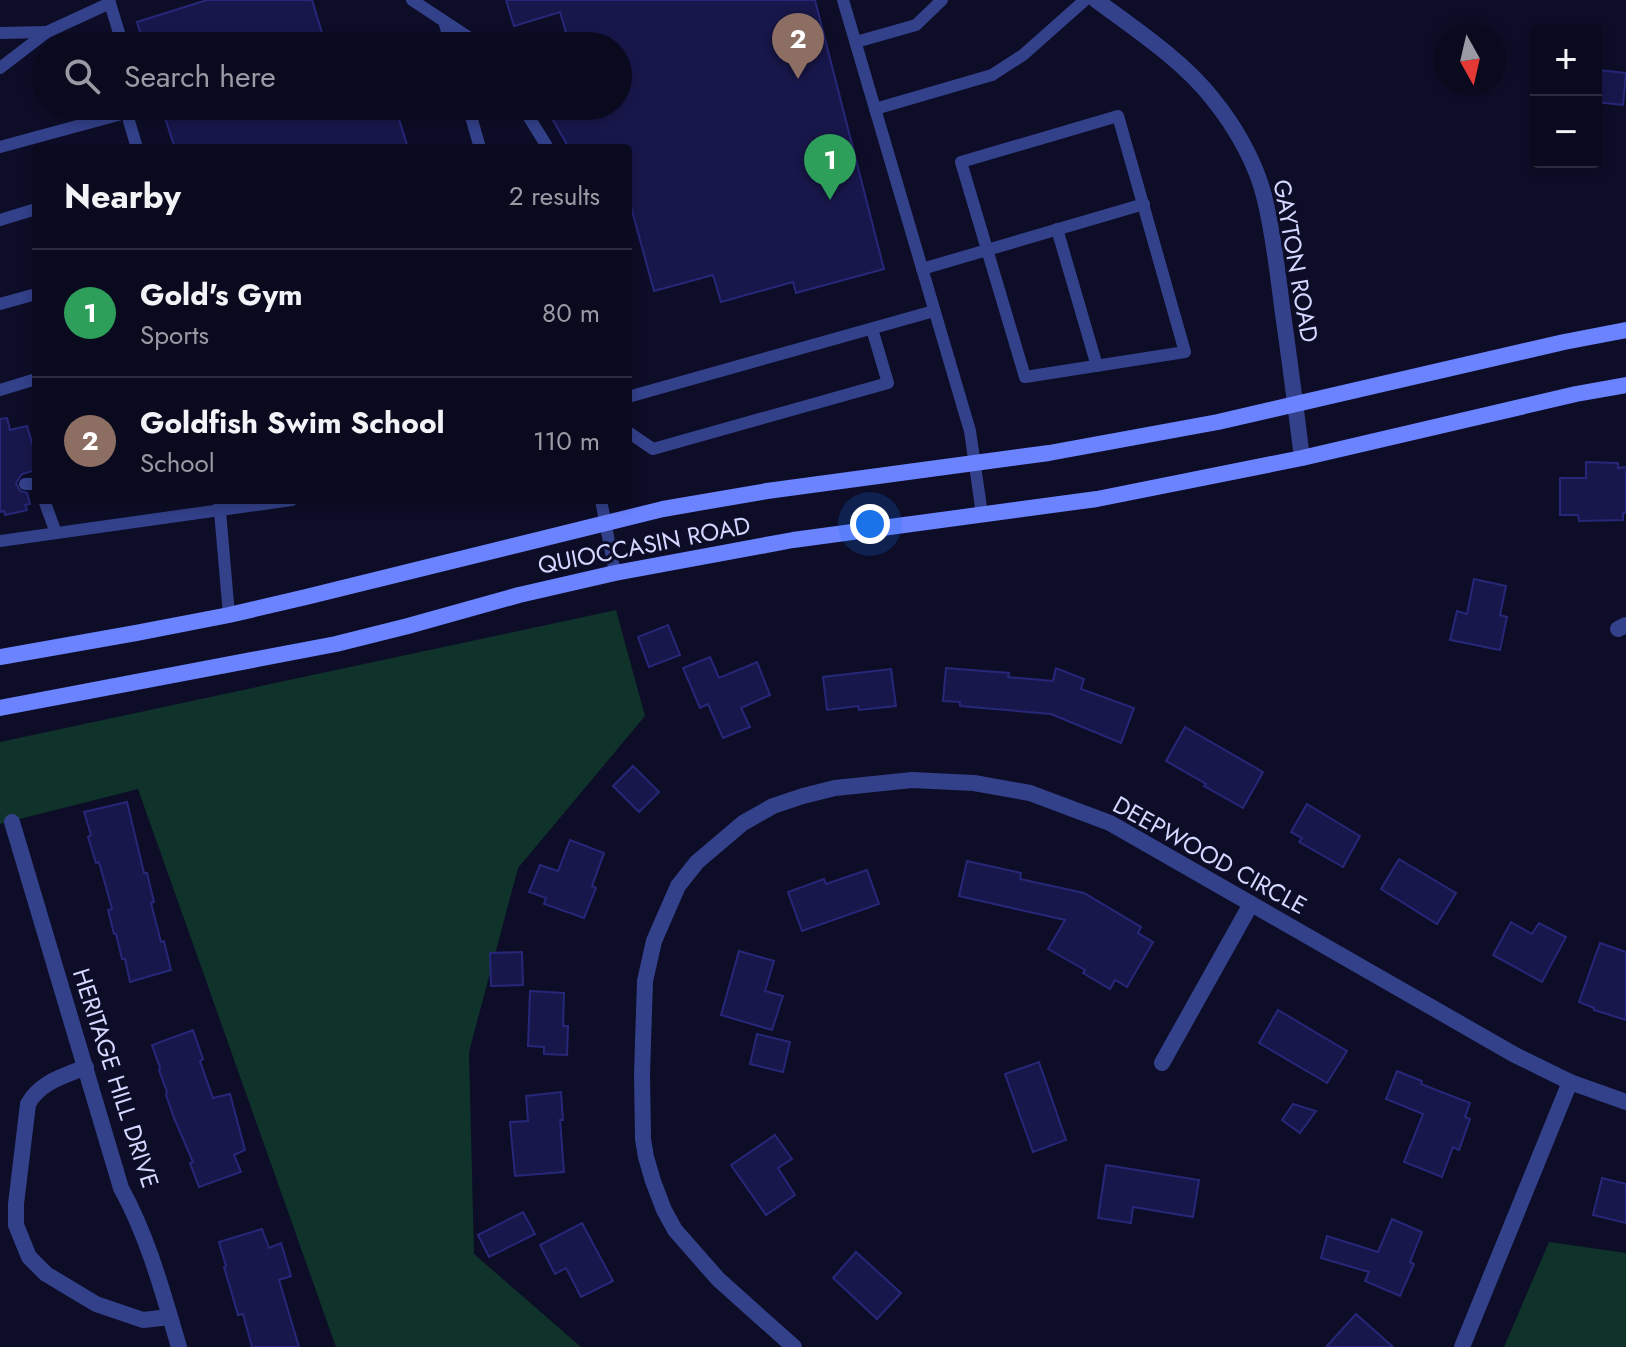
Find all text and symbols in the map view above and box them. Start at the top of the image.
pin: 2 [772,13,824,79]
north arrow [1434,24,1506,96]
map controls [1530,24,1602,168]
button: + [1530,24,1602,96]
search box [32,32,632,120]
icon: search [60,54,104,98]
text: Search here [124,55,276,98]
button: − [1530,96,1602,168]
pin: 1 [804,134,856,200]
text: Nearby [64,172,181,221]
text: 2 results [509,177,600,215]
street label: GAYTON ROAD [1264,177,1328,345]
text: Gold's Gym [140,273,303,316]
text: 1 [83,294,97,332]
text: 80 m [542,294,600,332]
text: Sports [140,316,209,354]
text: Goldfish Swim School [140,401,445,444]
text: 2 [81,422,99,460]
text: 110 m [533,422,600,460]
text: School [140,444,215,482]
your location [850,504,890,544]
street label: QUIOCCASIN ROAD [535,507,753,583]
street label: DEEPWOOD CIRCLE [1107,787,1313,923]
street label: HERITAGE HILL DRIVE [64,964,168,1192]

